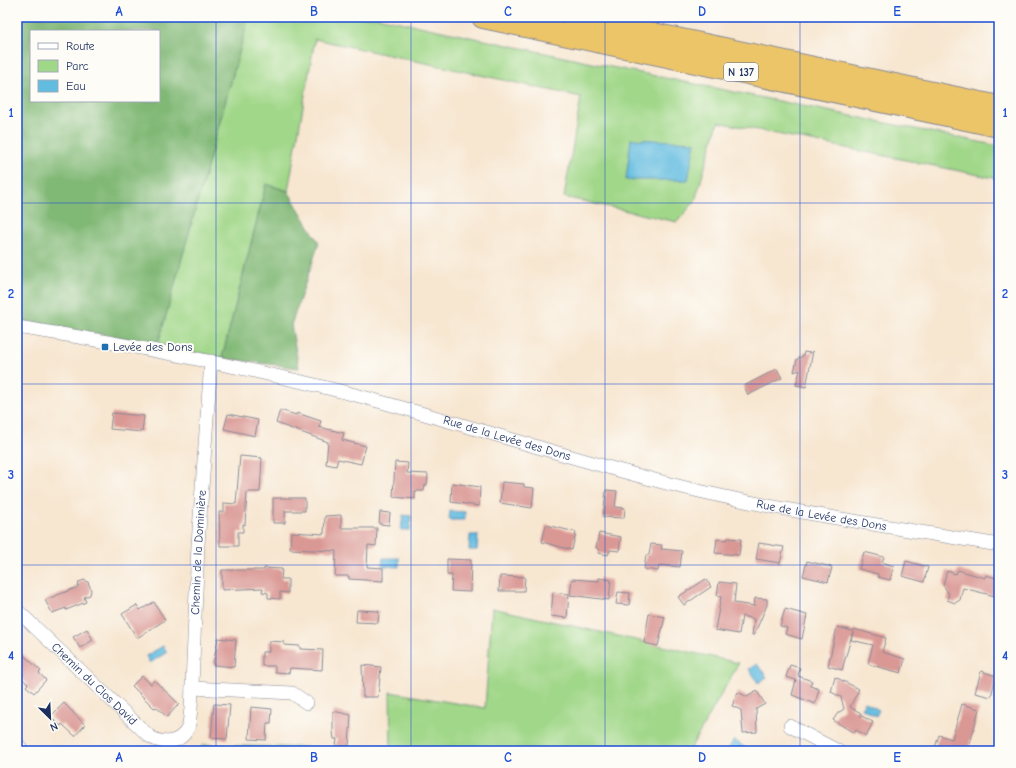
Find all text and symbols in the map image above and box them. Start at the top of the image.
text: A [115,4,123,19]
text: B [310,4,318,19]
text: C [504,4,512,19]
text: D [698,4,706,19]
text: E [893,4,901,19]
legend [30,30,160,102]
text: Route [66,39,95,53]
text: Parc [66,59,89,73]
road number: N 137 [724,63,758,81]
text: Eau [66,79,86,93]
text: 1 [8,105,14,120]
text: 1 [1002,105,1008,120]
text: 2 [8,286,14,301]
text: 2 [1002,286,1008,301]
place label: Levée des Dons [113,340,193,354]
marker: Levée des Dons [100,342,110,352]
street label: Rue de la Levée des Dons [442,413,572,463]
text: 3 [8,467,14,482]
text: 3 [1002,467,1008,482]
street label: Chemin de la Dominière [188,490,209,615]
street label: Rue de la Levée des Dons [755,497,888,533]
street label: Chemin du Clos David [49,640,140,728]
text: 4 [8,648,14,663]
text: 4 [1002,648,1008,663]
north arrow [30,698,70,738]
text: N [48,719,60,734]
text: A [115,750,123,765]
text: B [310,750,318,765]
text: C [504,750,512,765]
text: D [698,750,706,765]
text: E [893,750,901,765]

